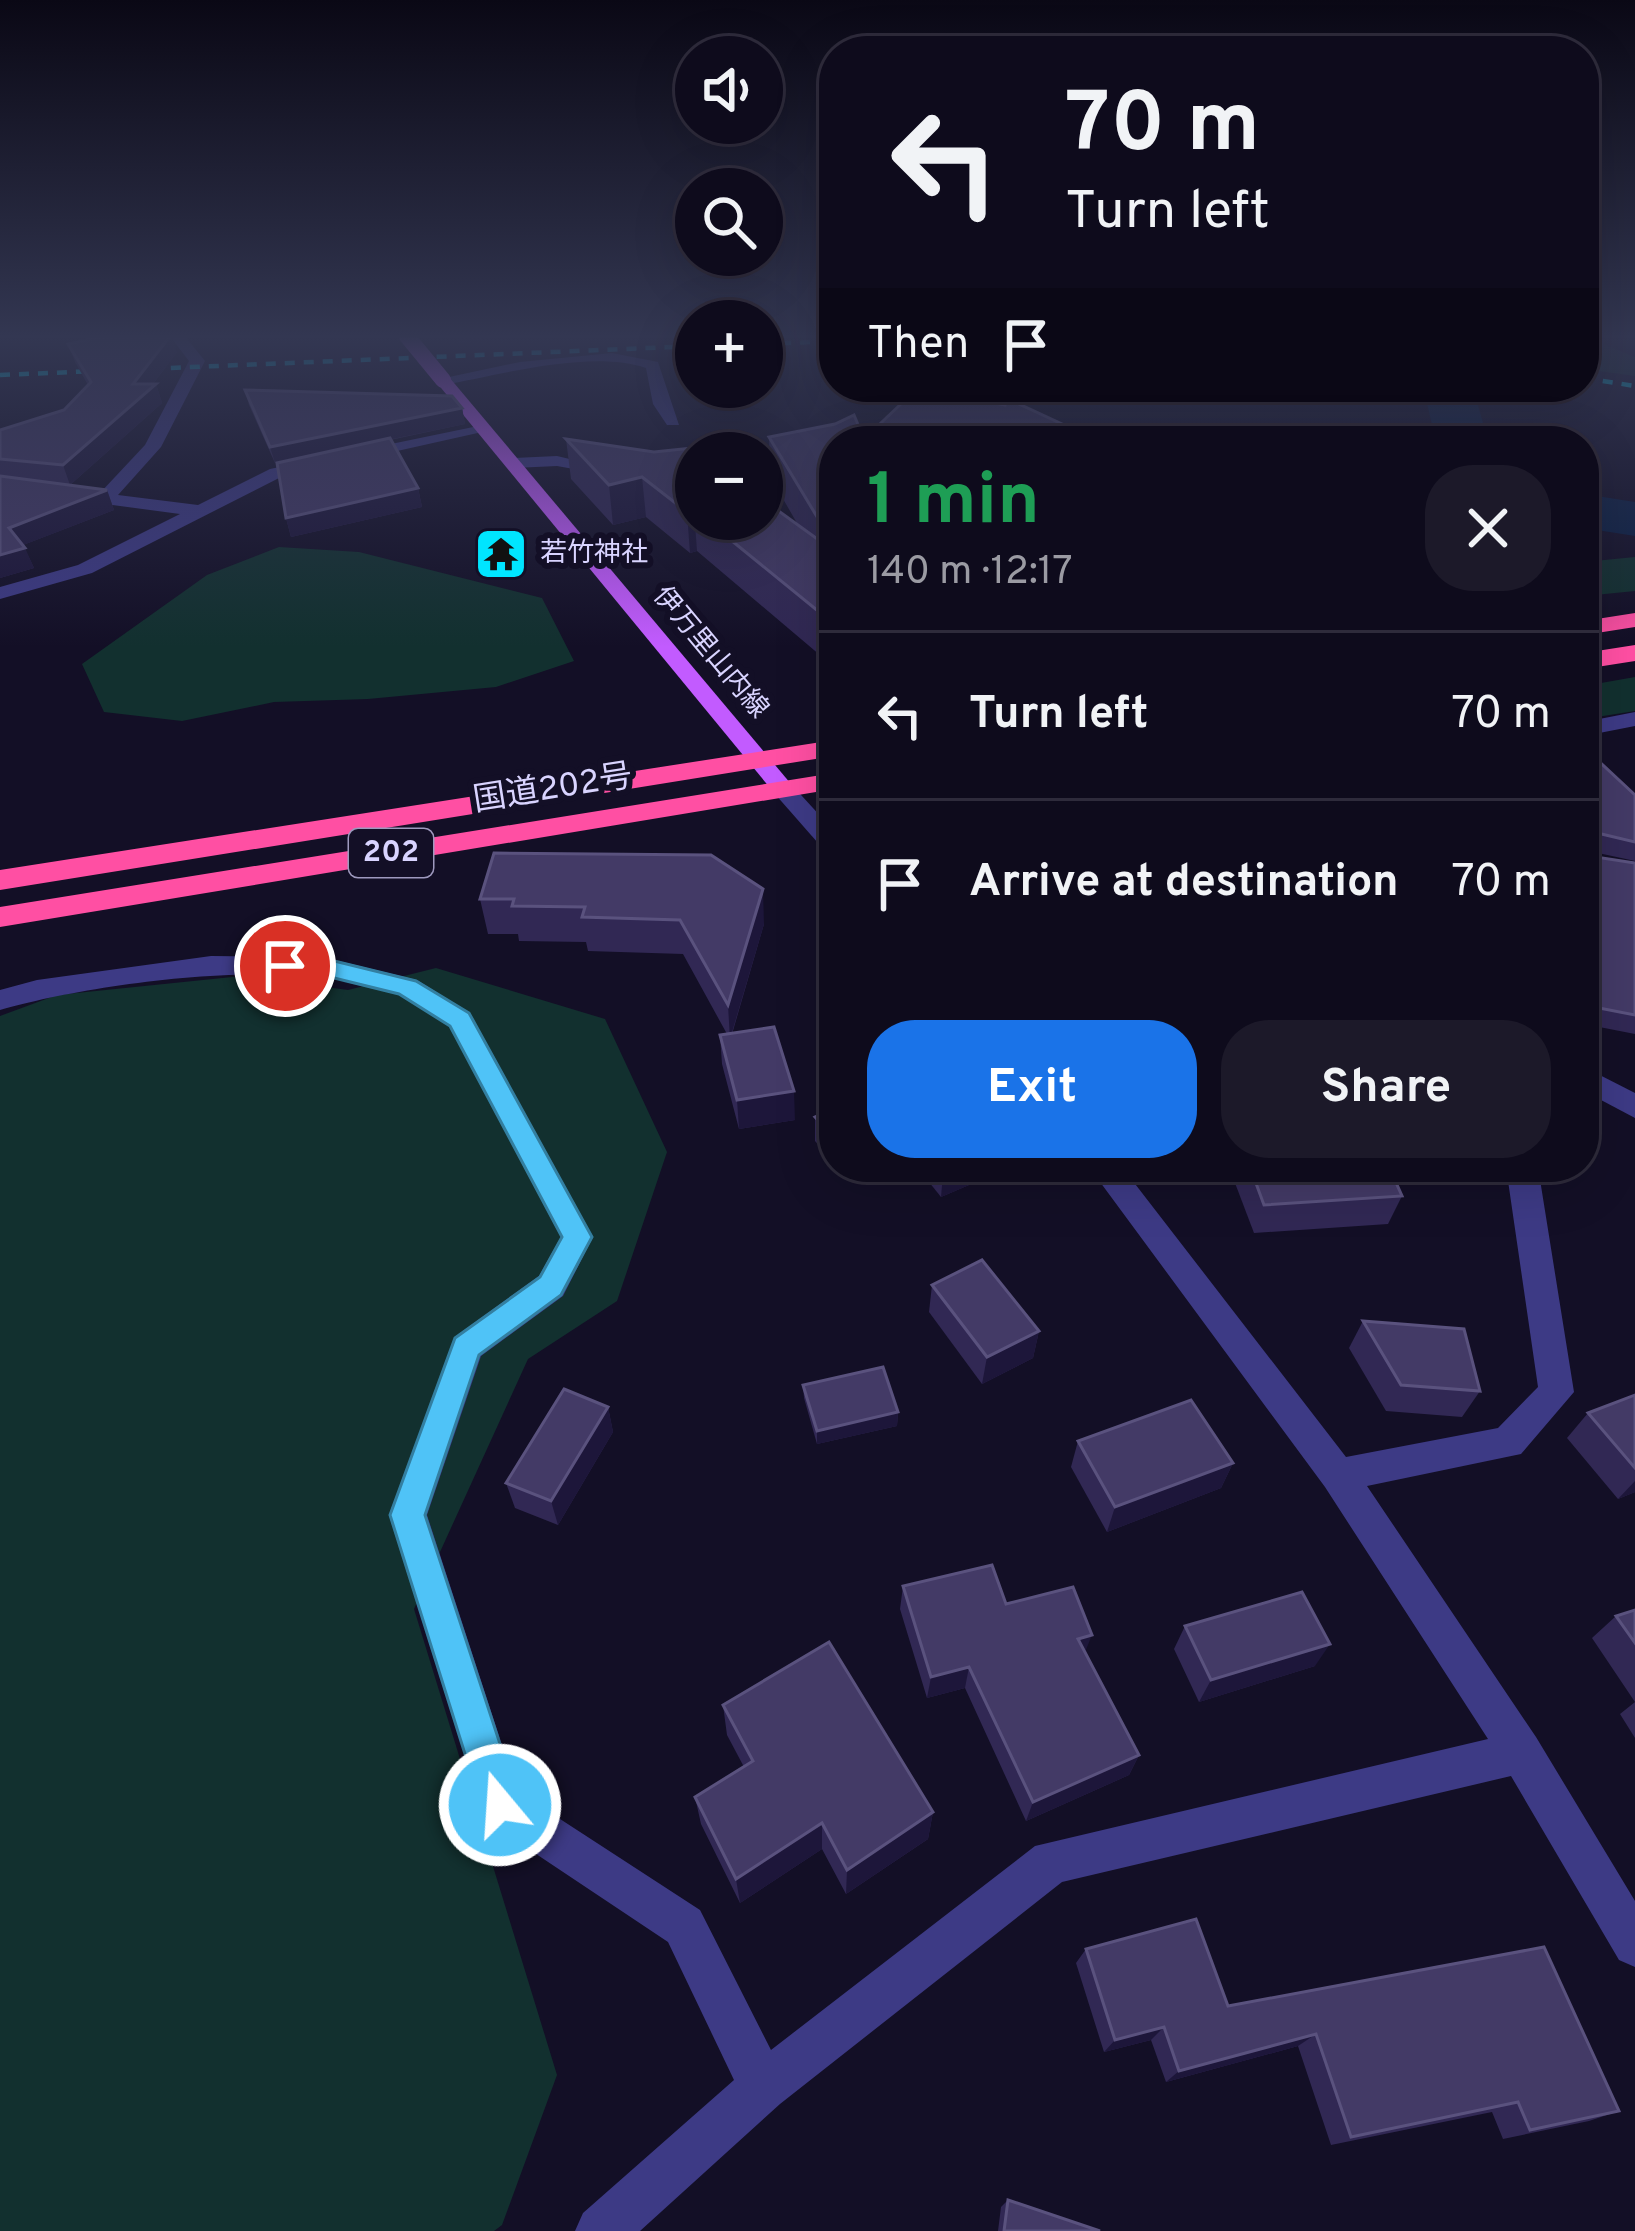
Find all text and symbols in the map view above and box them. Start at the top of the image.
map controls [675,36,783,540]
button: sound [675,36,783,144]
text: 70 m [1065,75,1260,181]
icon: left [867,84,1023,240]
button: search [675,168,783,276]
text: Turn left [1065,179,1270,248]
button: + [675,300,783,408]
icon: arrive [993,312,1059,378]
text: Then [867,317,969,374]
button: − [675,432,783,540]
text: 1 min [867,458,1040,550]
button: close [1425,465,1551,591]
temple icon: 若竹神社 [473,526,529,582]
place label: 若竹神社 [540,537,648,571]
text: 140 m · 12:17 [867,549,1073,598]
street label: 伊万里山内線 [645,580,775,726]
icon: left [867,683,933,749]
text: Turn left [969,687,1148,744]
text: 70 m [1451,687,1551,744]
street label: 国道202号 [470,757,636,823]
road number: 202 [349,829,433,877]
icon: arrive [867,851,933,917]
text: Arrive at destination [969,855,1399,912]
text: 70 m [1451,855,1551,912]
pin [234,915,336,1017]
icon: arrive [252,933,318,999]
button: Exit [867,1020,1197,1158]
button: Share [1221,1020,1551,1158]
position arrow [437,1742,563,1868]

